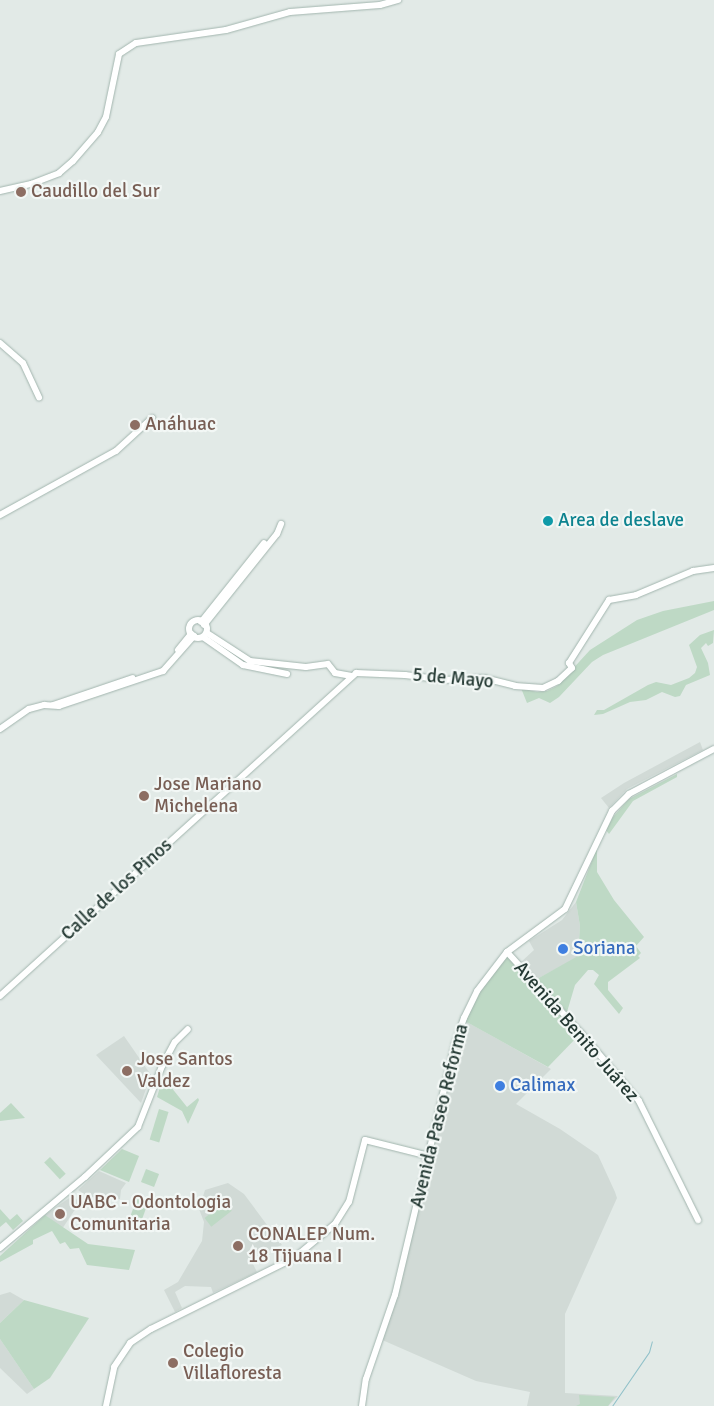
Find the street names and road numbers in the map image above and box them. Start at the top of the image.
street label: 5 de Mayo [411,664,495,694]
street label: Calle de los Pinos [57,834,177,946]
street label: Avenida Benito Juárez [509,957,643,1107]
street label: Avenida Paseo Reforma [406,1022,474,1210]

